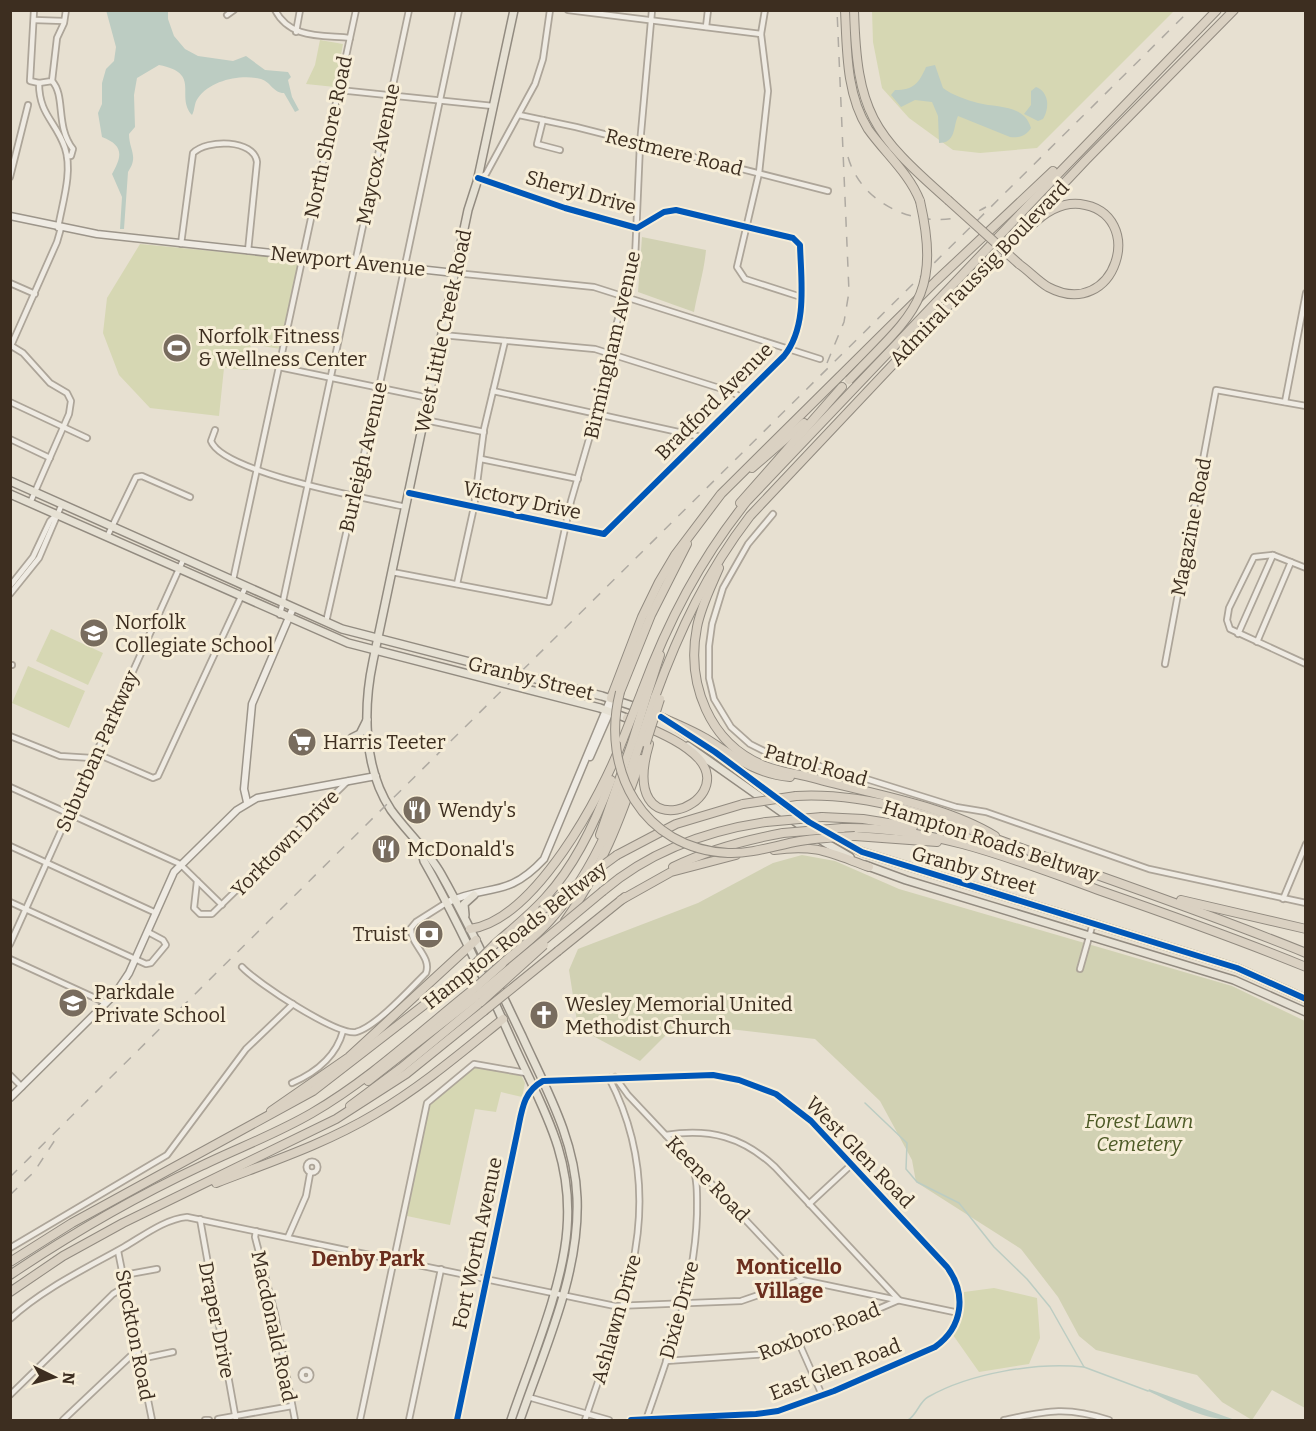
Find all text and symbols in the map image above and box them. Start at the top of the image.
street label: North Shore Road [299,53,357,220]
street label: Maycox Avenue [351,81,405,227]
street label: Restmere Road [603,123,745,181]
street label: Sheryl Drive [523,165,639,219]
street label: Admiral Taussig Boulevard [884,175,1074,371]
street label: West Little Creek Road [410,227,476,435]
street label: Newport Avenue [269,241,427,281]
street label: Birmingham Avenue [579,249,645,441]
place label: Norfolk Fitness & Wellness Center [198,324,367,371]
sports icon: Norfolk Fitness & Wellness Center [161,332,193,364]
street label: Bradford Avenue [650,337,778,465]
street label: Burleigh Avenue [334,379,392,535]
street label: Magazine Road [1166,456,1216,598]
street label: Victory Drive [461,476,583,524]
place label: Norfolk Collegiate School [115,610,274,657]
school or university icon: Norfolk Collegiate School [78,617,110,649]
street label: Granby Street [466,651,596,705]
street label: Suburban Parkway [51,666,144,835]
supermarket icon: Harris Teeter [286,726,318,758]
place label: Harris Teeter [323,730,446,754]
street label: Patrol Road [762,739,871,791]
street label: Yorktown Drive [226,784,344,902]
restaurant icon: Wendy's [401,794,433,826]
street label: Hampton Roads Beltway [880,795,1103,887]
place label: Wendy's [438,798,516,822]
restaurant icon: McDonald's [370,833,402,865]
place label: McDonald's [407,837,514,861]
street label: Granby Street [909,841,1039,899]
street label: Hampton Roads Beltway [418,856,612,1014]
bank icon: Truist [413,918,445,950]
place label: Truist [353,922,408,946]
place label: Parkdale Private School [94,980,226,1027]
school or university icon: Parkdale Private School [57,987,89,1019]
place label: Wesley Memorial United Methodist Church [565,992,793,1039]
church icon: Wesley Memorial United Methodist Church [528,999,560,1031]
street label: West Glen Road [801,1091,919,1213]
park label: Forest Lawn Cemetery [1085,1109,1193,1156]
street label: Keene Road [661,1131,755,1227]
street label: Fort Worth Avenue [447,1155,507,1331]
district label: Denby Park [311,1246,425,1272]
street label: Macdonald Road [246,1248,302,1404]
street label: Ashlawn Drive [586,1251,646,1387]
district label: Monticello Village [736,1254,842,1304]
street label: Dixie Drive [654,1258,704,1362]
street label: Draper Drive [194,1260,240,1380]
street label: Stockton Road [111,1267,160,1403]
street label: Roxboro Road [755,1297,883,1365]
street label: East Glen Road [766,1333,904,1405]
north arrow [24,1347,84,1407]
text: N [58,1371,78,1385]

